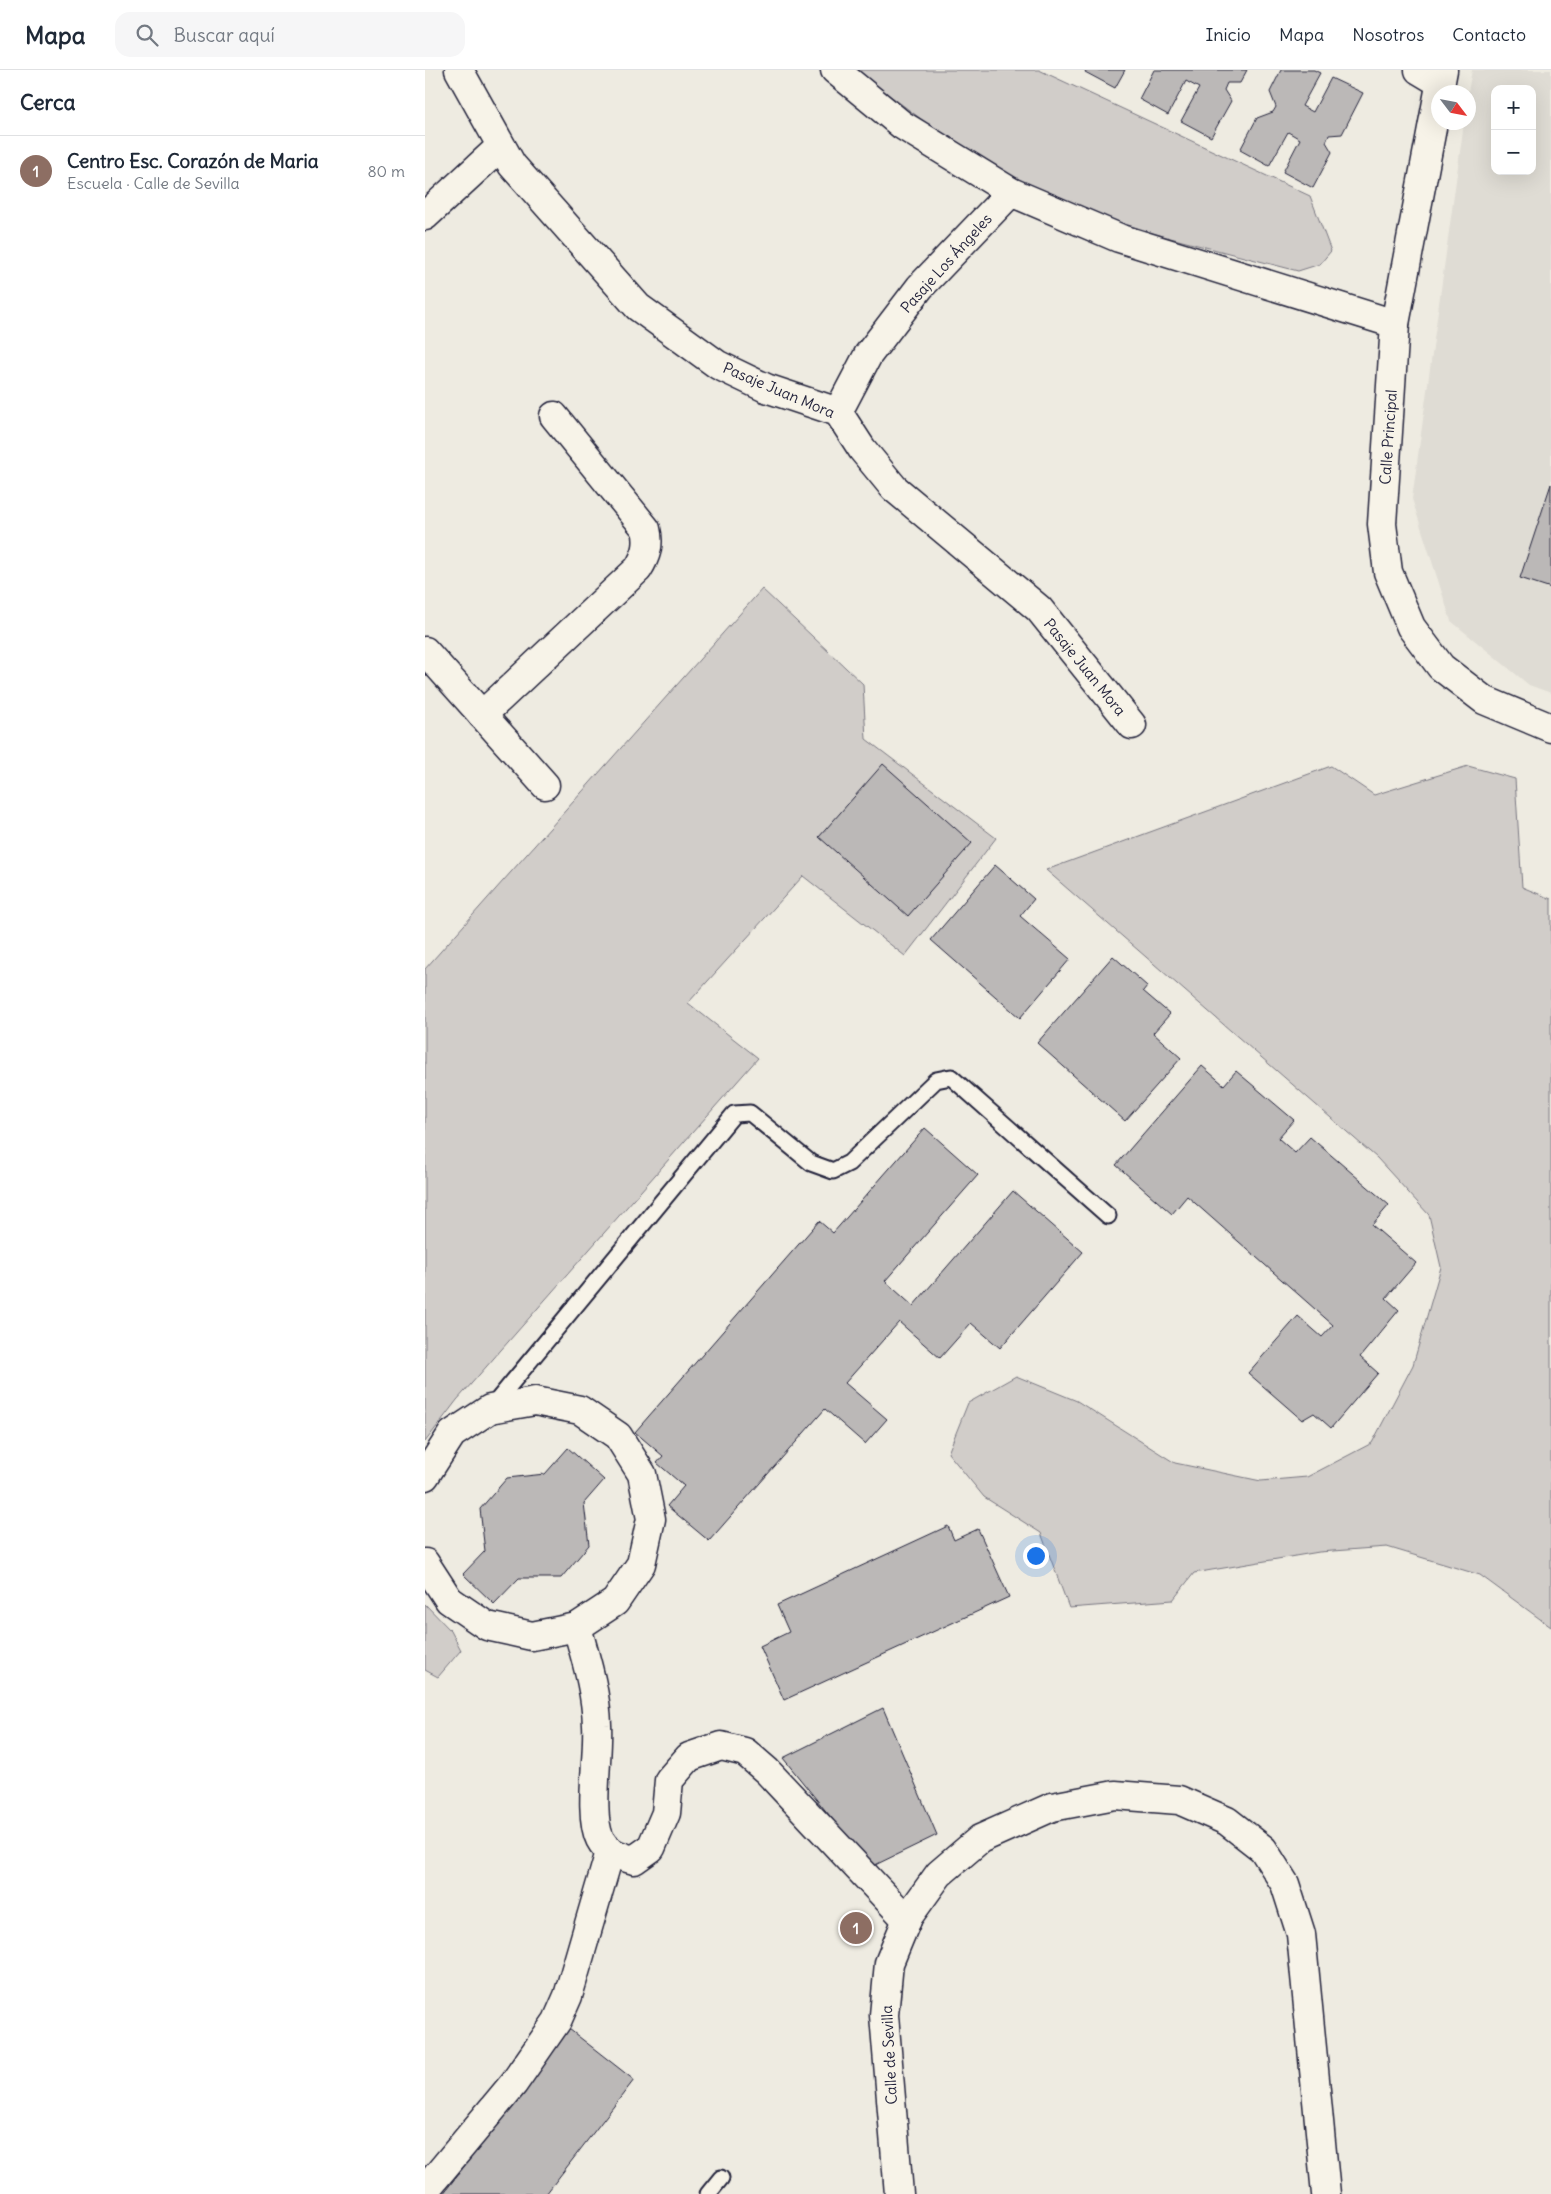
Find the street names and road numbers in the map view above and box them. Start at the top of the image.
street label: Pasaje Los Ángeles [896,209,996,317]
street label: Pasaje Juan Mora [720,358,838,422]
street label: Calle Principal [1375,389,1401,485]
street label: Pasaje Juan Mora [1040,614,1130,720]
street label: Calle de Sevilla [877,2004,901,2105]

